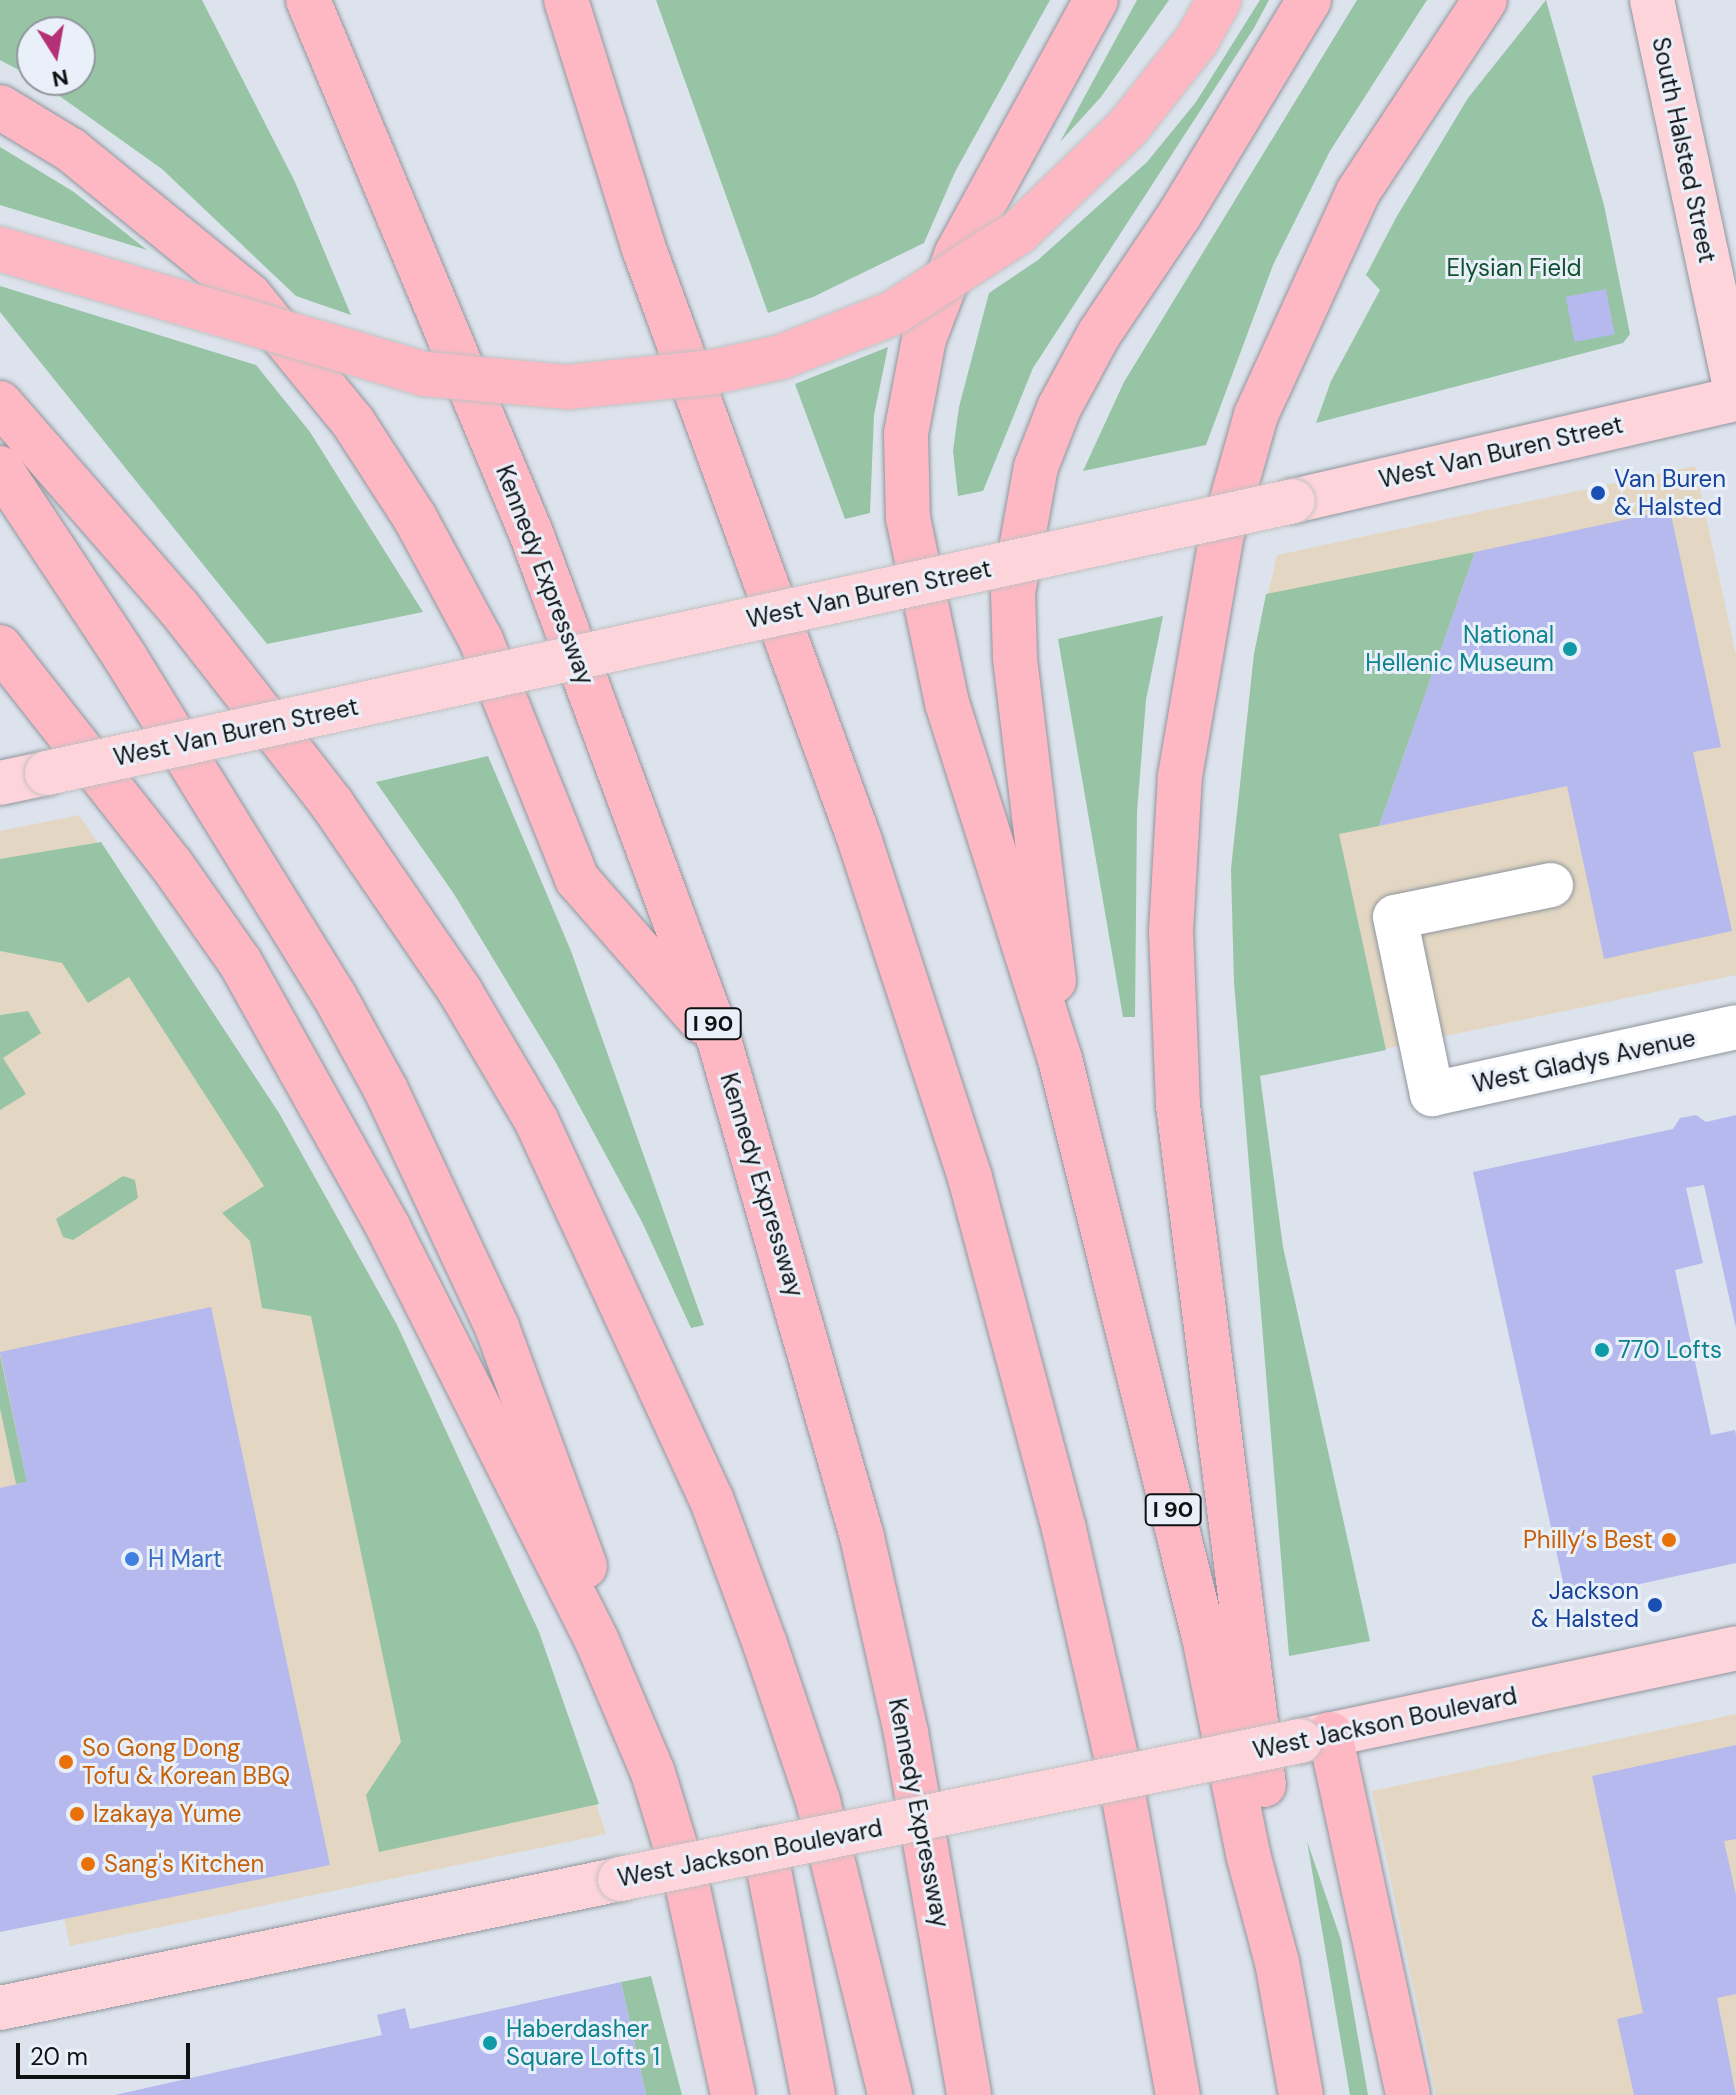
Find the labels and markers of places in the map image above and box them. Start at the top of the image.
place label: Van Buren & Halsted [1614,465,1726,521]
marker: Van Buren & Halsted [1589,484,1607,502]
place label: National Hellenic Museum [1365,621,1554,677]
marker: National Hellenic Museum [1561,640,1579,658]
place label: 770 Lofts [1618,1336,1722,1364]
marker: 770 Lofts [1593,1341,1611,1359]
place label: Philly‘s Best [1523,1526,1653,1554]
marker: Philly‘s Best [1660,1531,1678,1549]
place label: H Mart [148,1545,222,1573]
marker: H Mart [123,1550,141,1568]
place label: Jackson & Halsted [1531,1577,1639,1633]
marker: Jackson & Halsted [1646,1596,1664,1614]
place label: So Gong Dong Tofu & Korean BBQ [82,1734,290,1790]
marker: So Gong Dong Tofu & Korean BBQ [57,1753,75,1771]
place label: Izakaya Yume [93,1800,241,1828]
marker: Izakaya Yume [68,1805,86,1823]
place label: Sang's Kitchen [104,1850,264,1878]
marker: Sang's Kitchen [79,1855,97,1873]
place label: Haberdasher Square Lofts 1 [506,2015,660,2071]
marker: Haberdasher Square Lofts 1 [481,2034,499,2052]

